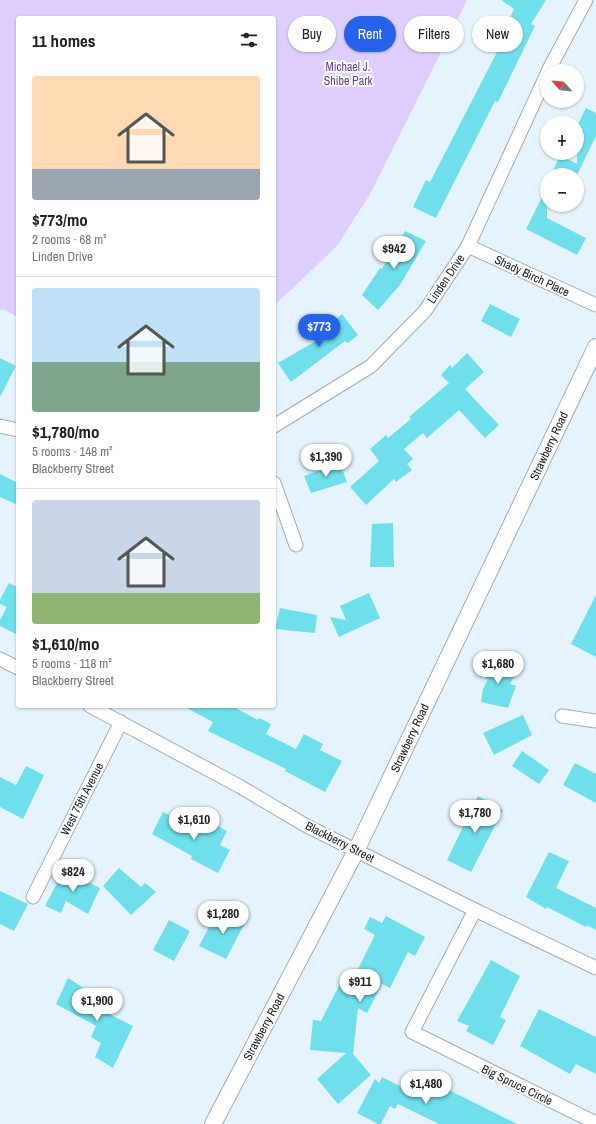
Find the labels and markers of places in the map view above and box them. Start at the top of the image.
pin: $942 [370,236,418,270]
pin: $773 [295,314,343,348]
pin: $1,390 [293,444,359,478]
pin: $1,680 [465,651,531,685]
pin: $1,780 [442,800,508,834]
pin: $1,610 [161,807,227,841]
pin: $824 [49,859,97,893]
pin: $1,280 [190,901,256,935]
pin: $911 [336,969,384,1003]
pin: $1,900 [64,988,130,1022]
pin: $1,480 [393,1071,459,1105]

